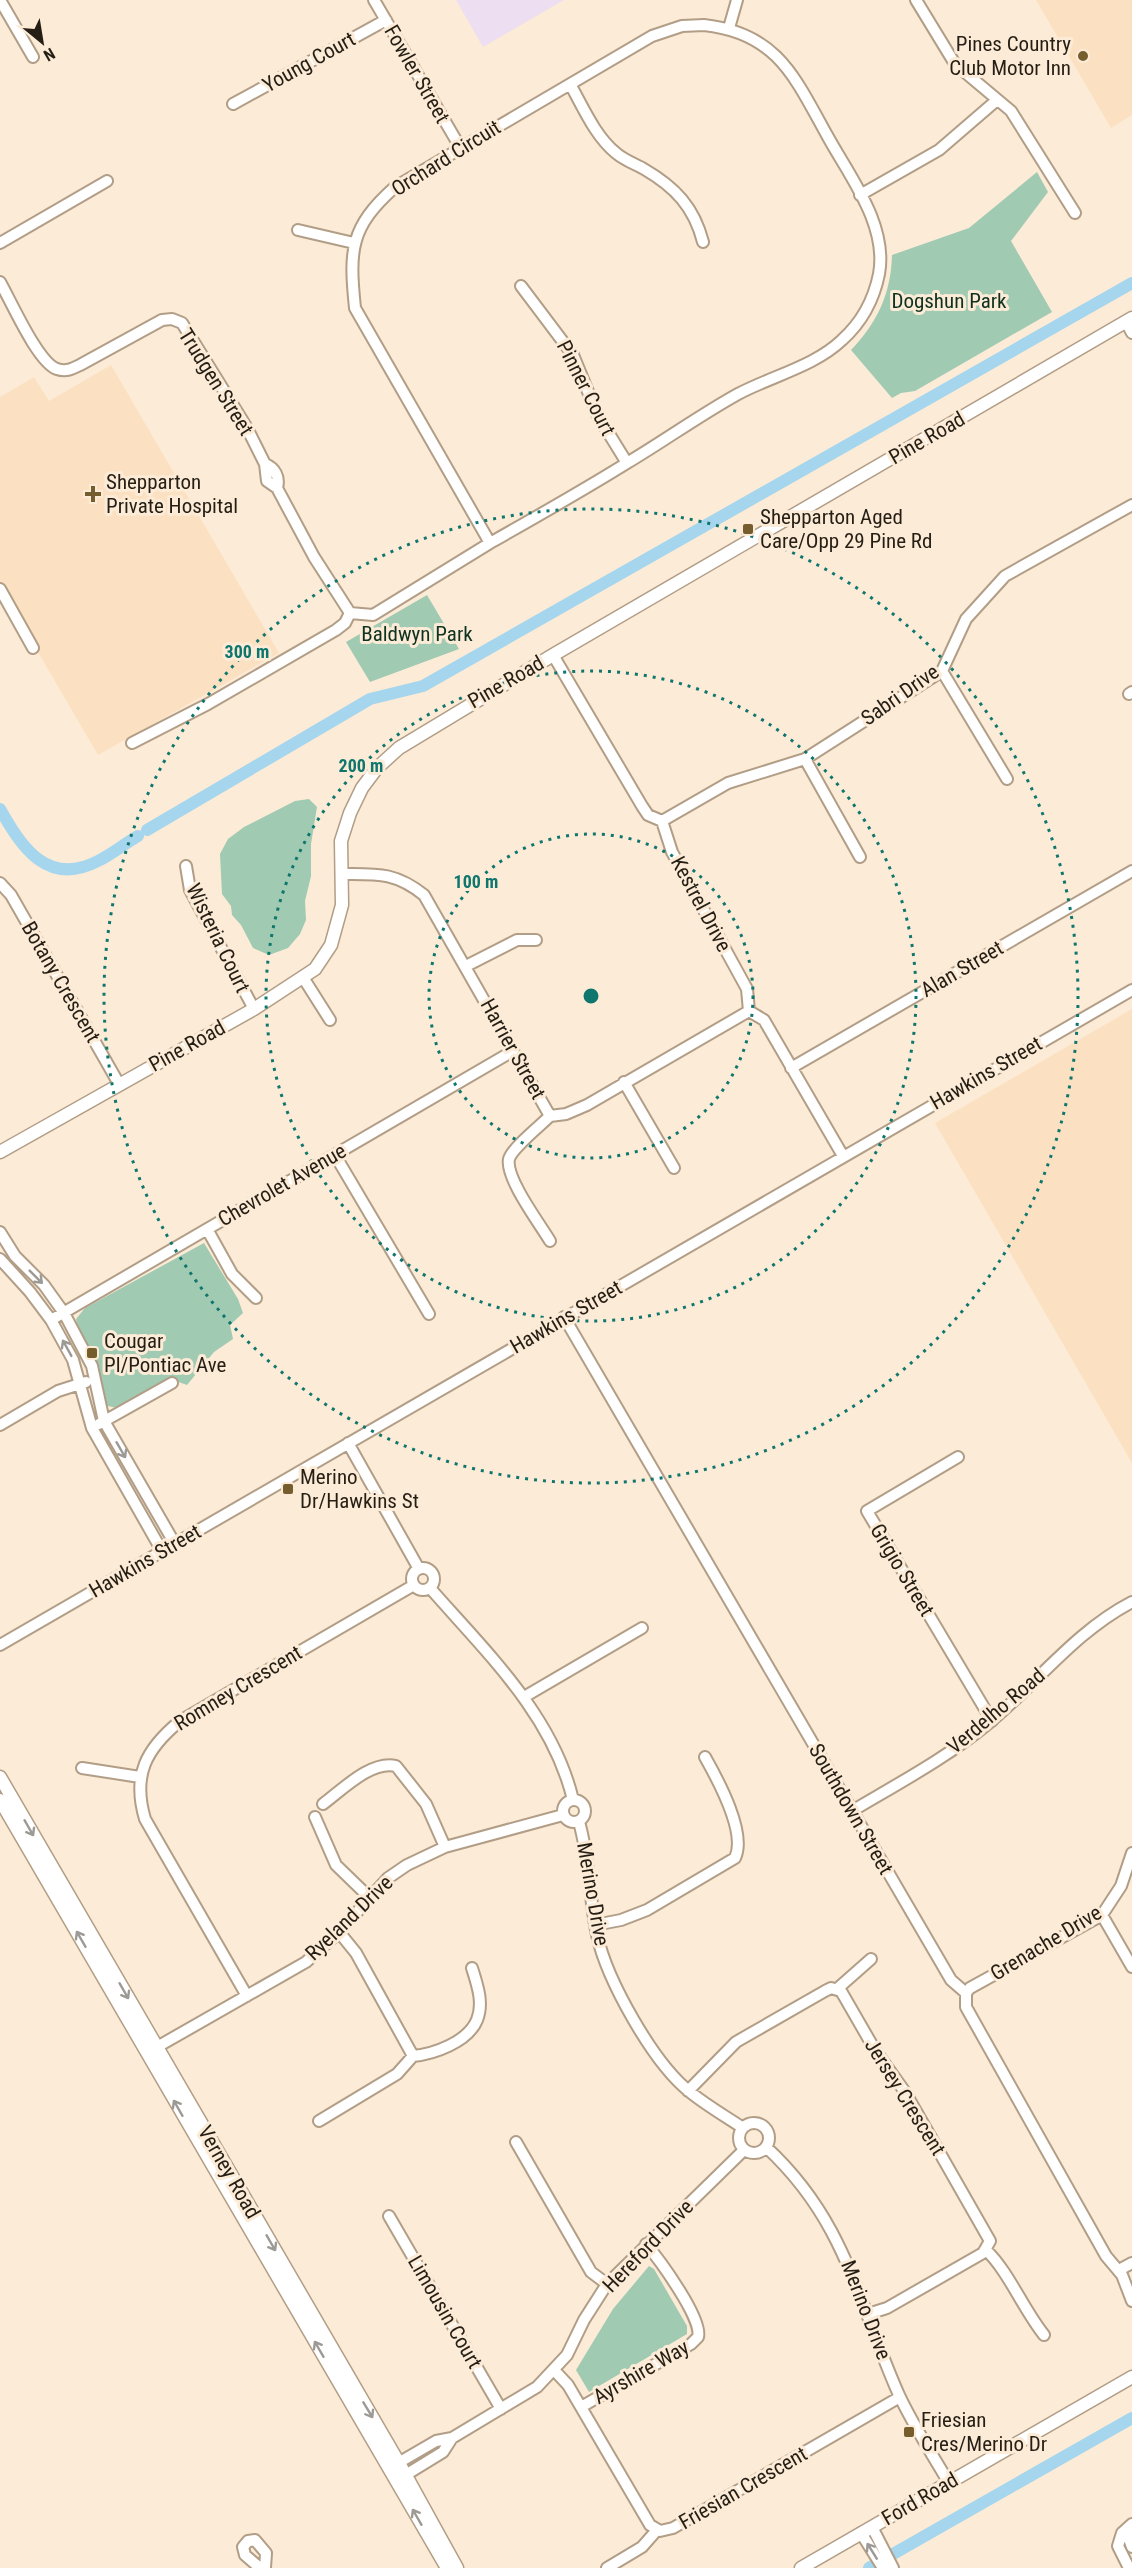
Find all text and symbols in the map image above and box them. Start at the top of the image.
north arrow [12,12,72,72]
street label: Fowler Street [379,21,455,127]
street label: Young Court [259,27,359,97]
place label: Pines Country Club Motor Inn [949,32,1071,80]
text: N [40,44,58,65]
marker: Pines Country Club Motor Inn [1076,49,1090,63]
street label: Orchard Circuit [387,115,505,201]
park label: Dogshun Park [891,289,1007,313]
street label: Trudgen Street [174,324,258,440]
street label: Pinner Court [552,336,620,440]
street label: Pine Road [885,407,969,469]
place label: Shepparton Private Hospital [106,470,238,518]
marker: Shepparton Private Hospital [84,485,102,503]
place label: Shepparton Aged Care/Opp 29 Pine Rd [760,505,932,553]
marker: Shepparton Aged Care/Opp 29 Pine Rd [741,522,755,536]
park label: Baldwyn Park [361,622,473,646]
text: 300 m [225,641,269,662]
street label: Pine Road [464,651,548,713]
street label: Sabri Drive [857,659,944,730]
text: 200 m [339,755,383,776]
street label: Kestrel Drive [666,852,736,956]
text: 100 m [454,871,498,892]
street label: Wisteria Court [181,880,255,996]
street label: Botany Crescent [17,917,105,1047]
street label: Alan Street [917,936,1007,1002]
centre of rings [581,986,601,1006]
street label: Harrier Street [476,995,550,1103]
street label: Pine Road [145,1015,229,1077]
street label: Hawkins Street [926,1031,1046,1115]
street label: Chevrolet Avenue [214,1139,350,1231]
one-way arrow [28,1270,43,1285]
street label: Hawkins Street [506,1275,626,1359]
place label: Cougar Pl/Pontiac Ave [104,1329,227,1377]
one-way arrow [60,1340,72,1357]
marker: Cougar Pl/Pontiac Ave [85,1346,99,1360]
one-way arrow [116,1440,127,1458]
place label: Merino Dr/Hawkins St [300,1465,419,1513]
marker: Merino Dr/Hawkins St [281,1482,295,1496]
street label: Hawkins Street [85,1519,205,1603]
street label: Grigio Street [865,1520,939,1620]
street label: Romney Crescent [170,1641,306,1735]
street label: Verdelho Road [942,1663,1050,1759]
street label: Southdown Street [804,1739,898,1879]
one-way arrow [23,1819,35,1836]
street label: Merino Drive [572,1841,614,1948]
street label: Ryeland Drive [300,1870,398,1965]
street label: Grenache Drive [986,1900,1106,1986]
one-way arrow [74,1931,86,1948]
one-way arrow [119,1982,131,1999]
street label: Jersey Crescent [860,2034,950,2160]
one-way arrow [172,2100,184,2117]
street label: Verney Road [193,2121,265,2223]
street label: Hereford Drive [598,2195,698,2297]
one-way arrow [265,2234,277,2251]
street label: Limousin Court [403,2251,487,2373]
street label: Merino Drive [836,2257,896,2363]
street label: Ayrshire Way [589,2335,693,2409]
one-way arrow [313,2341,325,2358]
one-way arrow [362,2401,374,2418]
place label: Friesian Cres/Merino Dr [921,2408,1047,2456]
marker: Friesian Cres/Merino Dr [902,2425,916,2439]
street label: Friesian Crescent [675,2442,811,2534]
street label: Ford Road [878,2468,962,2530]
one-way arrow [411,2509,423,2526]
one-way arrow [865,2542,878,2559]

